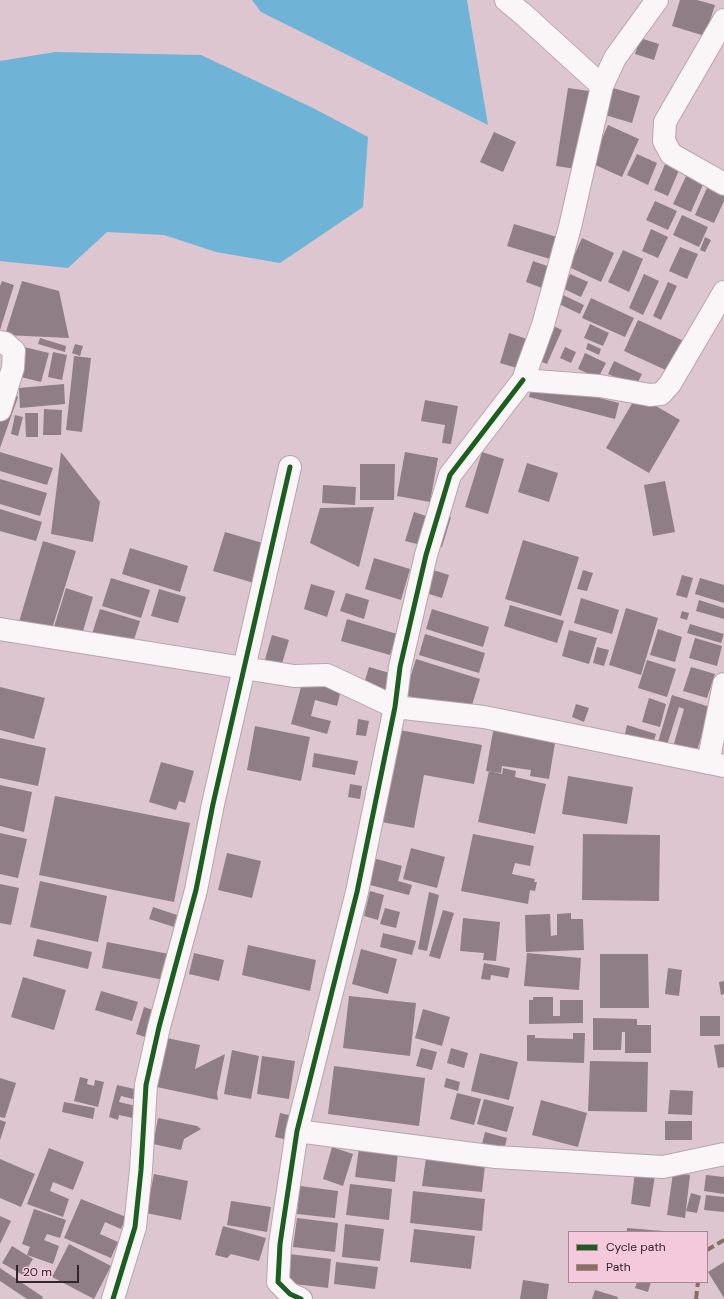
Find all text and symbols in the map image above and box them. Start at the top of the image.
legend [568,1231,708,1283]
text: Cycle path [606,1239,666,1255]
scale bar [18,1257,81,1283]
text: Path [606,1259,631,1275]
text: 20 m [23,1264,52,1280]

